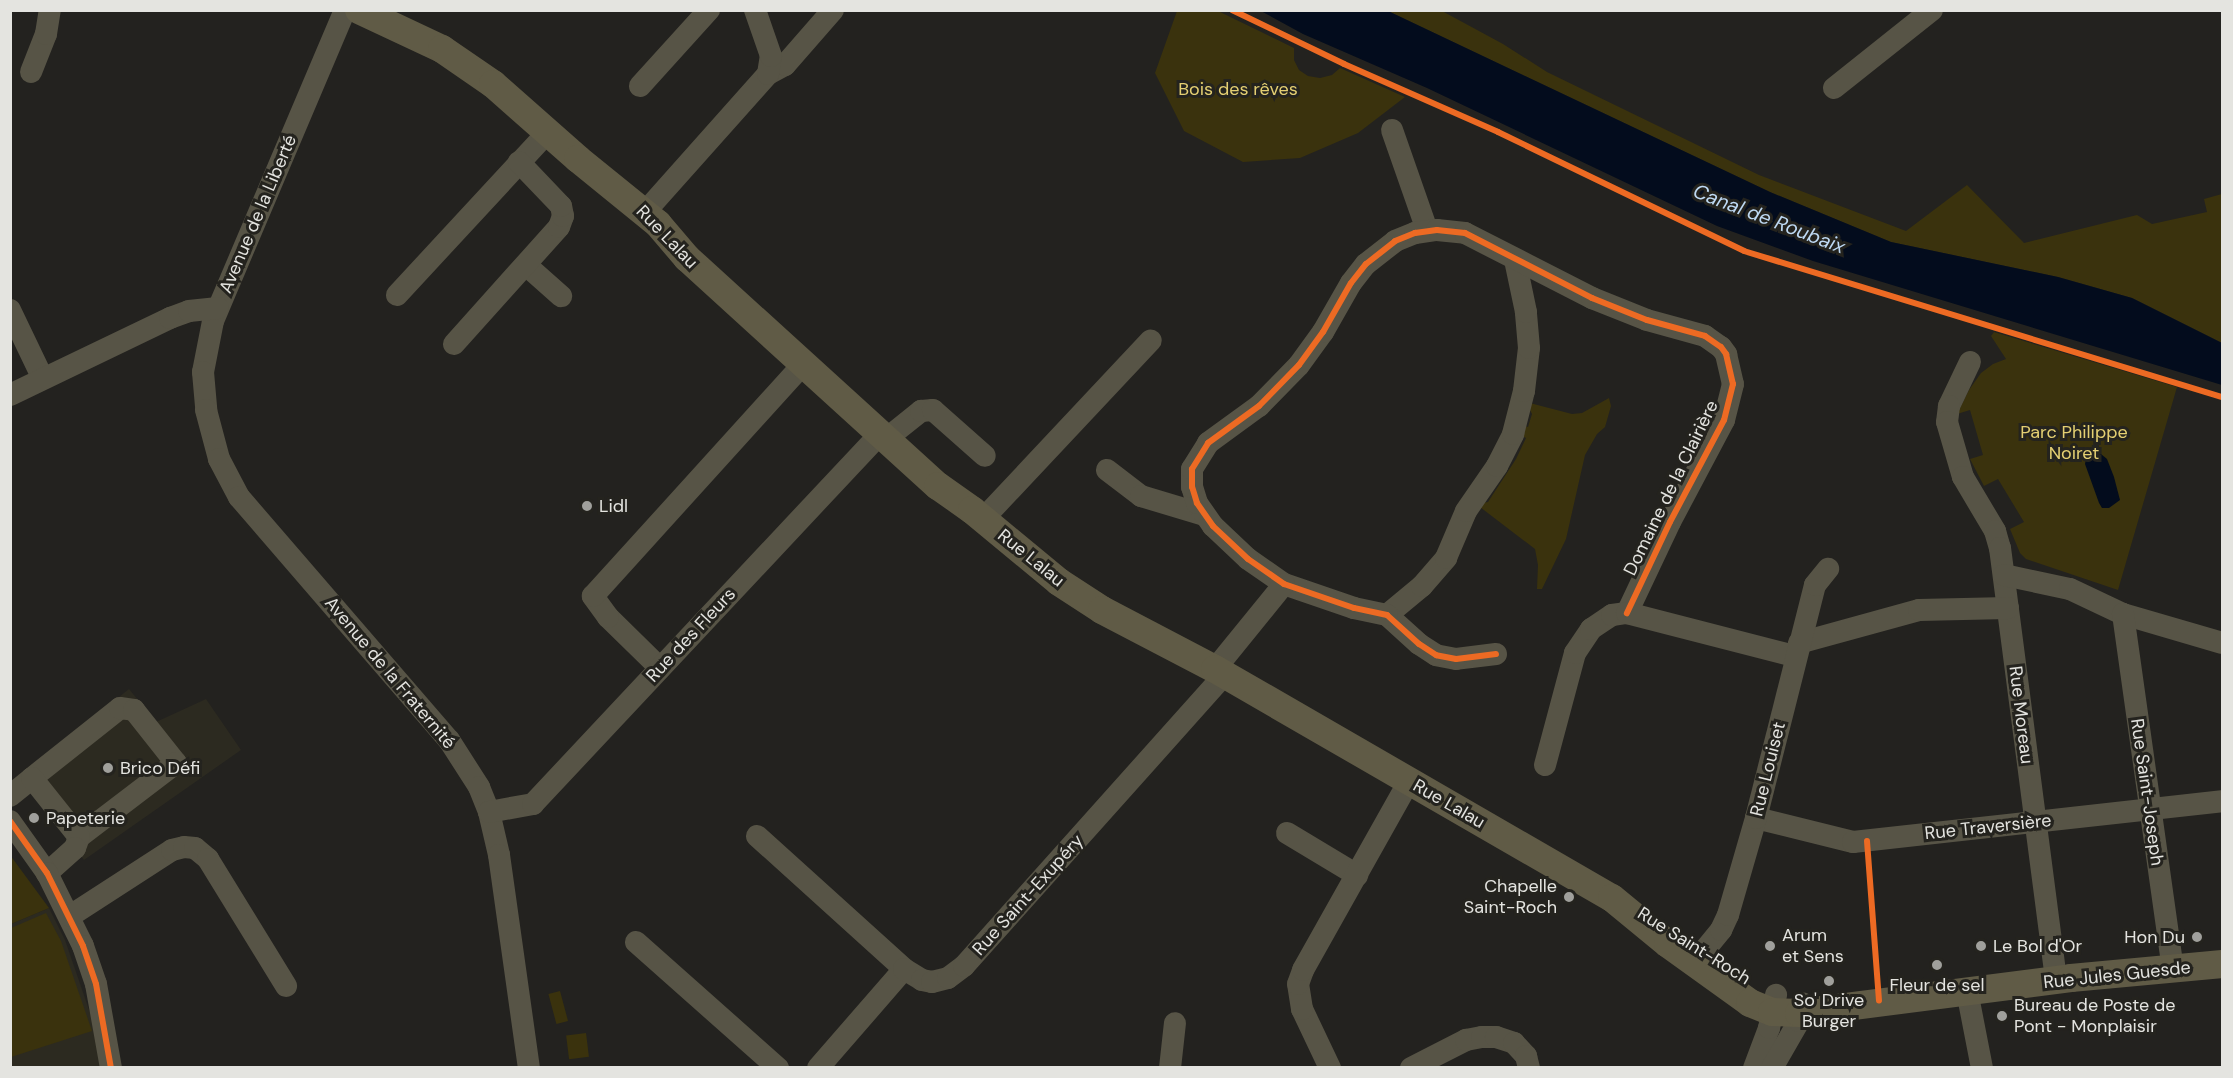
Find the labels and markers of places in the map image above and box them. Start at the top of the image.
place label: Lidl [599,495,628,517]
marker: Lidl [580,499,594,513]
place label: Brico Défi [120,757,200,779]
marker: Brico Défi [101,761,115,775]
place label: Papeterie [46,807,125,829]
marker: Papeterie [27,811,41,825]
place label: Chapelle Saint-Roch [1464,876,1557,918]
marker: Chapelle Saint-Roch [1562,890,1576,904]
place label: Arum et Sens [1782,925,1844,968]
place label: Hon Du [2124,926,2185,948]
marker: Hon Du [2190,930,2204,944]
place label: Le Bol d'Or [1993,935,2082,957]
marker: Arum et Sens [1763,939,1777,953]
marker: Le Bol d'Or [1974,939,1988,953]
marker: Fleur de sel [1930,958,1944,972]
marker: So' Drive Burger [1822,974,1836,988]
place label: Fleur de sel [1889,974,1985,996]
place label: So' Drive Burger [1794,990,1864,1032]
place label: Bureau de Poste de Pont - Monplaisir [2014,995,2175,1038]
marker: Bureau de Poste de Pont - Monplaisir [1995,1009,2009,1023]

